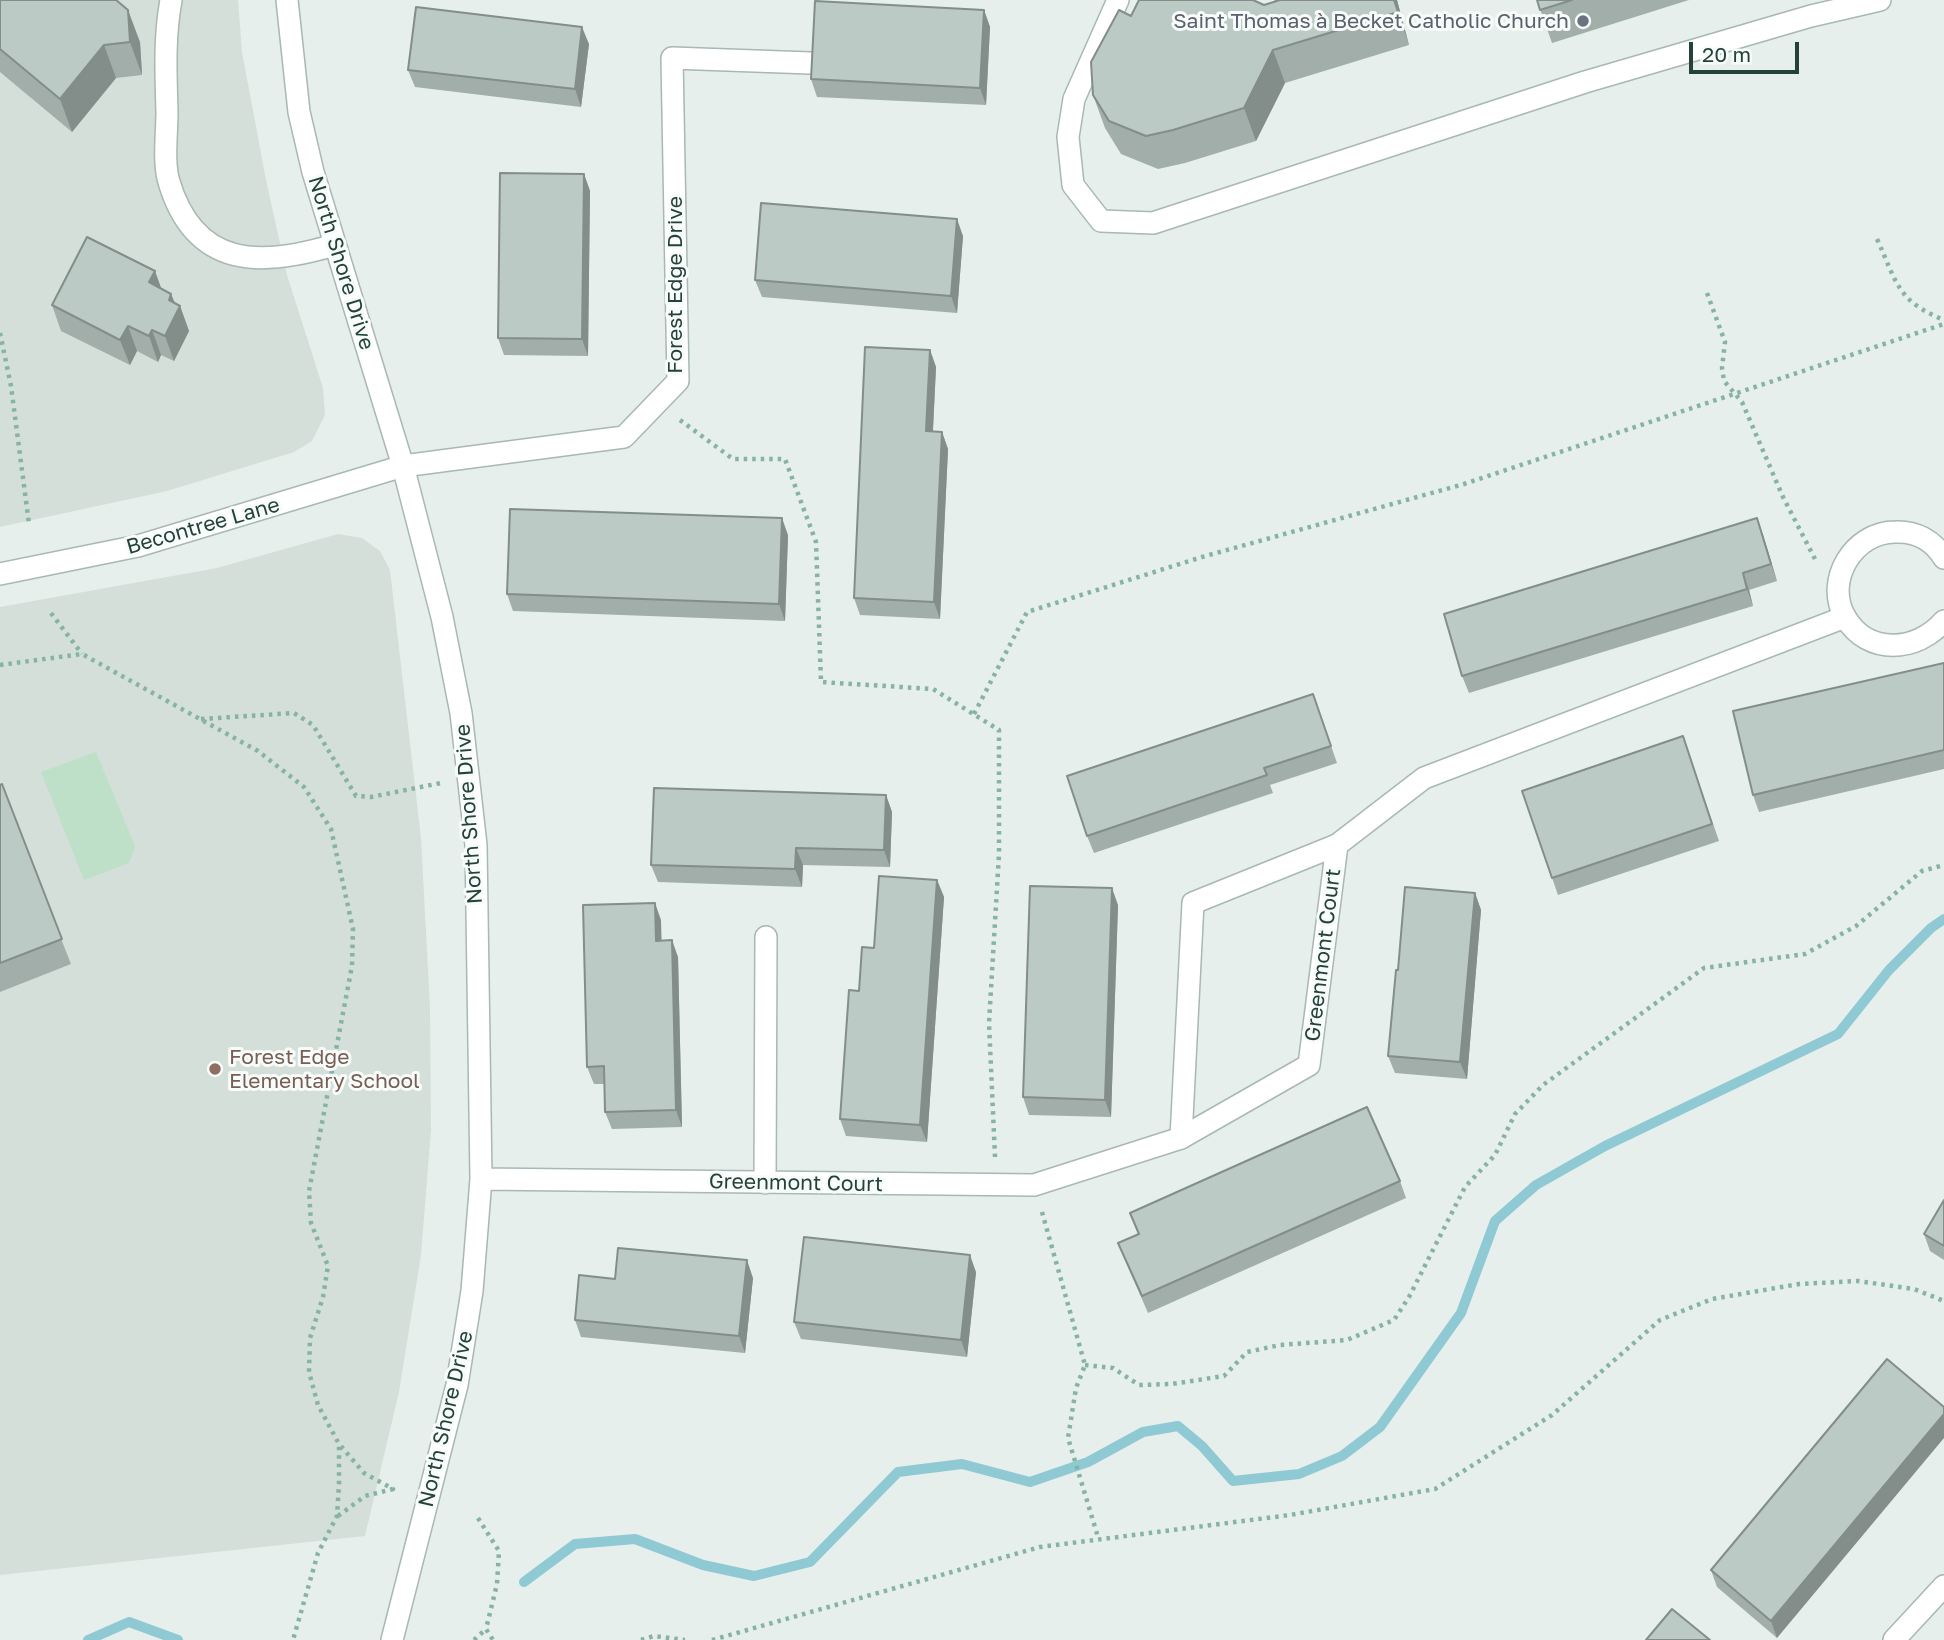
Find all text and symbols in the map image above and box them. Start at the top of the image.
place label: Saint Thomas à Becket Catholic Church [1173,8,1569,34]
marker: Saint Thomas à Becket Catholic Church [1575,13,1591,29]
scale bar [1692,28,1802,72]
text: 20 m [1702,41,1751,67]
street label: North Shore Drive [303,173,379,353]
street label: Forest Edge Drive [662,196,688,374]
street label: Becontree Lane [124,492,282,560]
street label: North Shore Drive [450,723,488,905]
street label: Greenmont Court [1300,867,1346,1043]
place label: Forest Edge Elementary School [229,1044,420,1094]
marker: Forest Edge Elementary School [207,1061,223,1077]
street label: Greenmont Court [709,1169,883,1197]
street label: North Shore Drive [413,1328,479,1510]

